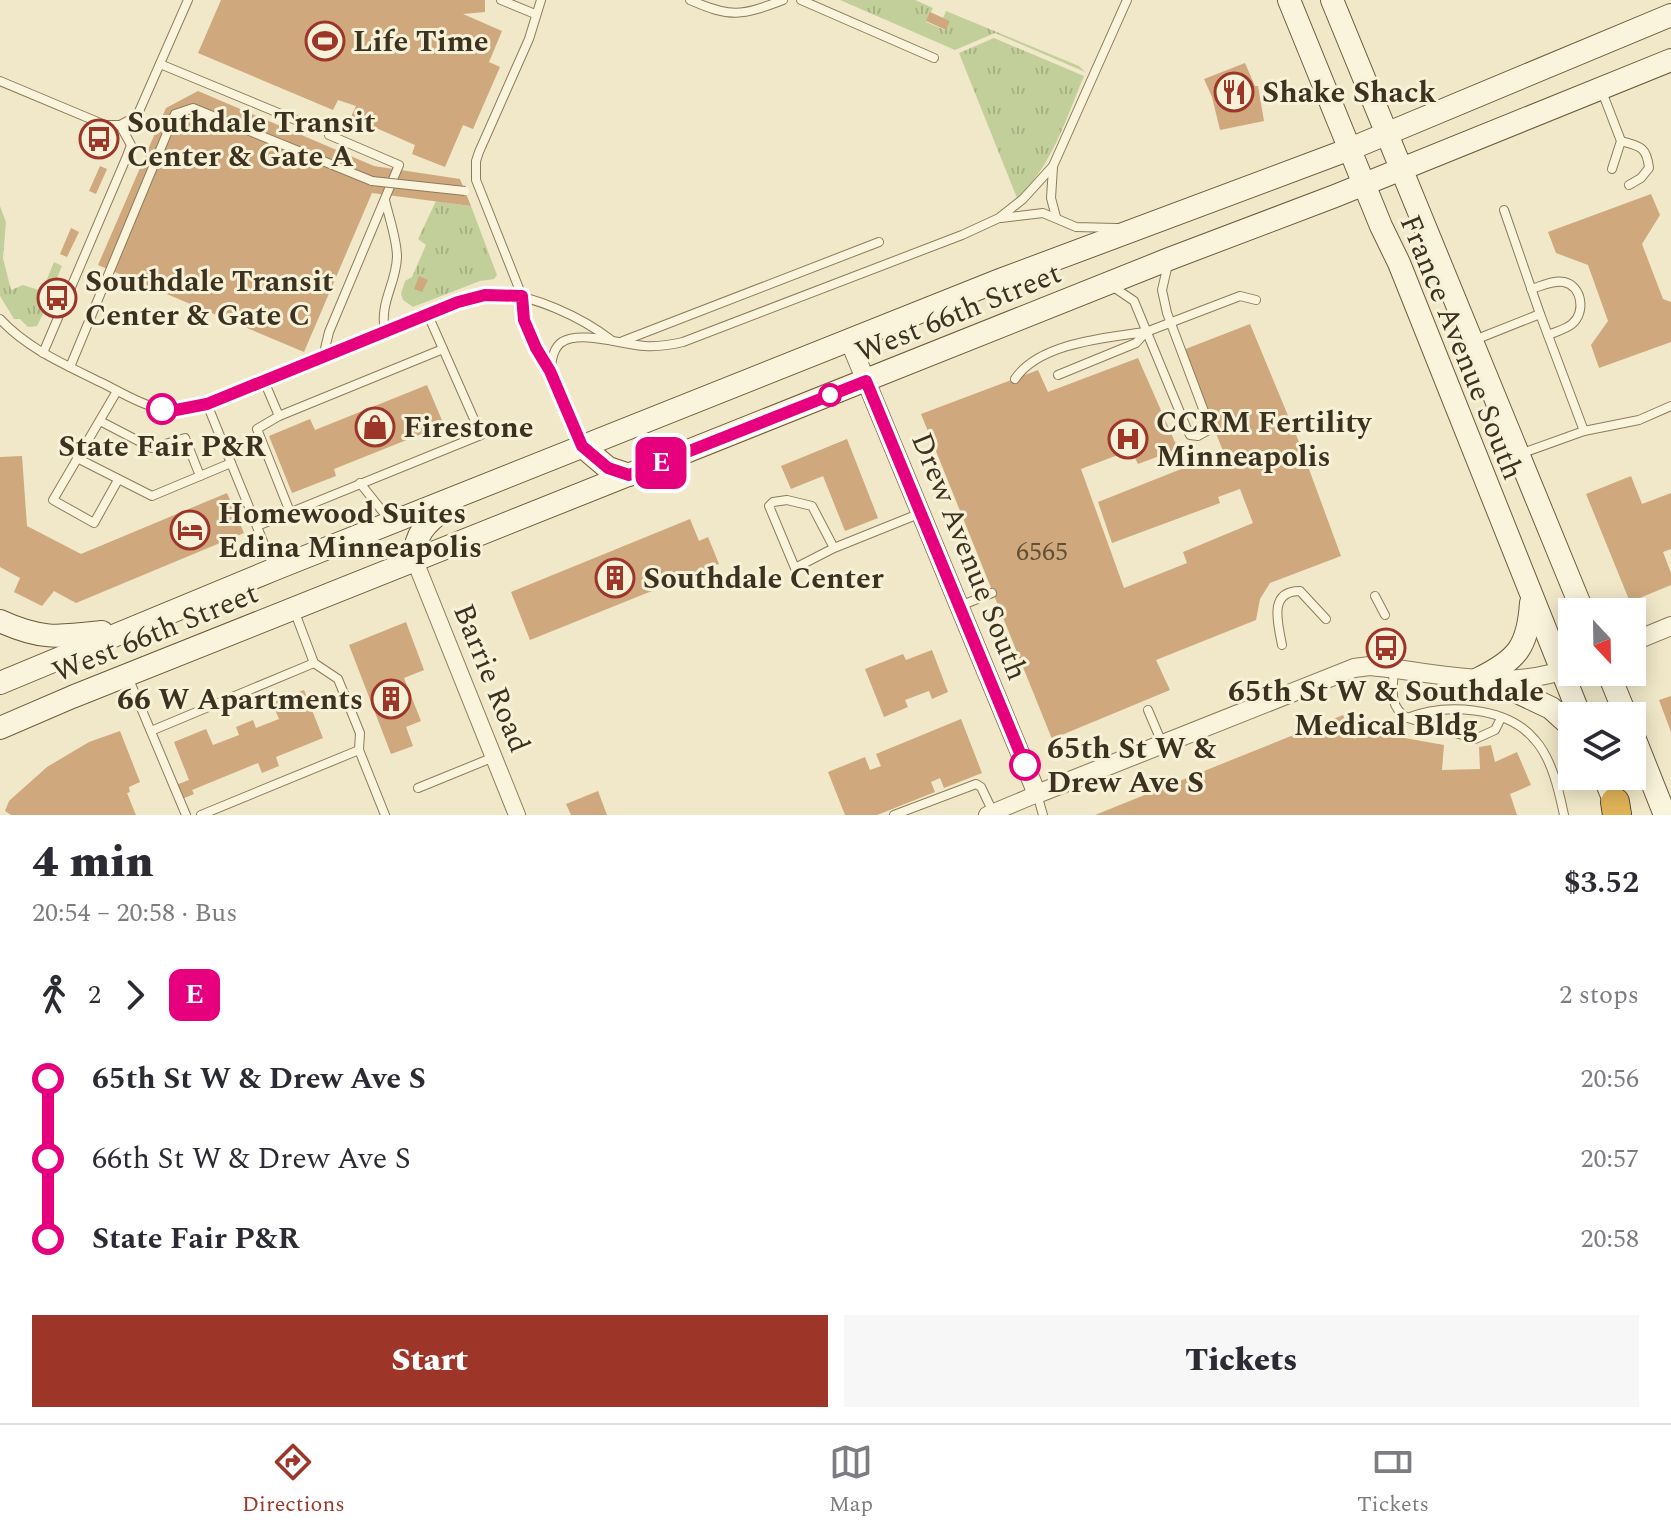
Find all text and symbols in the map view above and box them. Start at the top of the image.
place label: Life Time [353,19,489,65]
sports icon: Life Time [304,20,346,62]
place label: Shake Shack [1262,70,1436,116]
restaurant icon: Shake Shack [1213,71,1255,113]
place label: Southdale Transit Center & Gate A [127,100,376,180]
bus stop icon: Southdale Transit Center & Gate A [78,118,120,160]
street label: France Avenue South [1387,208,1535,487]
street label: West 66th Street [848,251,1068,375]
place label: Southdale Transit Center & Gate C [85,259,334,339]
bus stop icon: Southdale Transit Center & Gate C [36,277,78,319]
unlabelled marker [819,384,841,406]
marker: State Fair P&R [147,394,177,424]
place label: CCRM Fertility Minneapolis [1156,400,1373,480]
place label: Firestone [403,405,534,451]
shop icon: Firestone [354,406,396,448]
hospital icon: CCRM Fertility Minneapolis [1107,418,1149,460]
place label: State Fair P&R [58,424,267,470]
street label: Drew Avenue South [898,425,1040,687]
line badge: E [635,437,687,489]
text: E [651,441,671,484]
place label: Homewood Suites Edina Minneapolis [218,491,482,571]
hotel icon: Homewood Suites Edina Minneapolis [169,509,211,551]
house number: 6565 [1016,532,1068,572]
place label: Southdale Center [643,556,884,602]
building icon: Southdale Center [594,557,636,599]
street label: West 66th Street [45,571,265,695]
street label: Barrie Road [440,597,542,760]
north arrow [1558,598,1646,686]
map controls [1558,598,1646,790]
bus stop icon: 65th St W & Southdale Medical Bldg [1365,627,1407,669]
place label: 65th St W & Southdale Medical Bldg [1228,669,1544,749]
place label: 66 W Apartments [117,677,363,723]
building icon: 66 W Apartments [370,678,412,720]
button: layers [1558,702,1646,790]
place label: 65th St W & Drew Ave S [1047,726,1216,806]
marker: 65th St W & Drew Ave S [1010,750,1040,780]
text: 4 min [32,829,154,896]
text: $3.52 [1564,860,1639,906]
text: 20:54 – 20:58 · Bus [32,893,237,933]
icon: walk [32,973,76,1017]
icon: forward [113,973,157,1017]
text: E [185,973,204,1016]
text: 2 [88,975,101,1015]
text: 2 stops [1559,975,1639,1015]
text: 65th St W & Drew Ave S [92,1056,426,1102]
text: 20:56 [1580,1059,1639,1099]
text: 66th St W & Drew Ave S [92,1136,411,1182]
text: 20:57 [1580,1139,1639,1179]
text: State Fair P&R [92,1216,300,1262]
text: 20:58 [1580,1219,1639,1259]
button: Start [32,1315,828,1407]
button: Tickets [844,1315,1639,1407]
tab: Directions [242,1440,345,1521]
tab: Map [829,1440,873,1521]
tab: Tickets [1357,1440,1429,1521]

